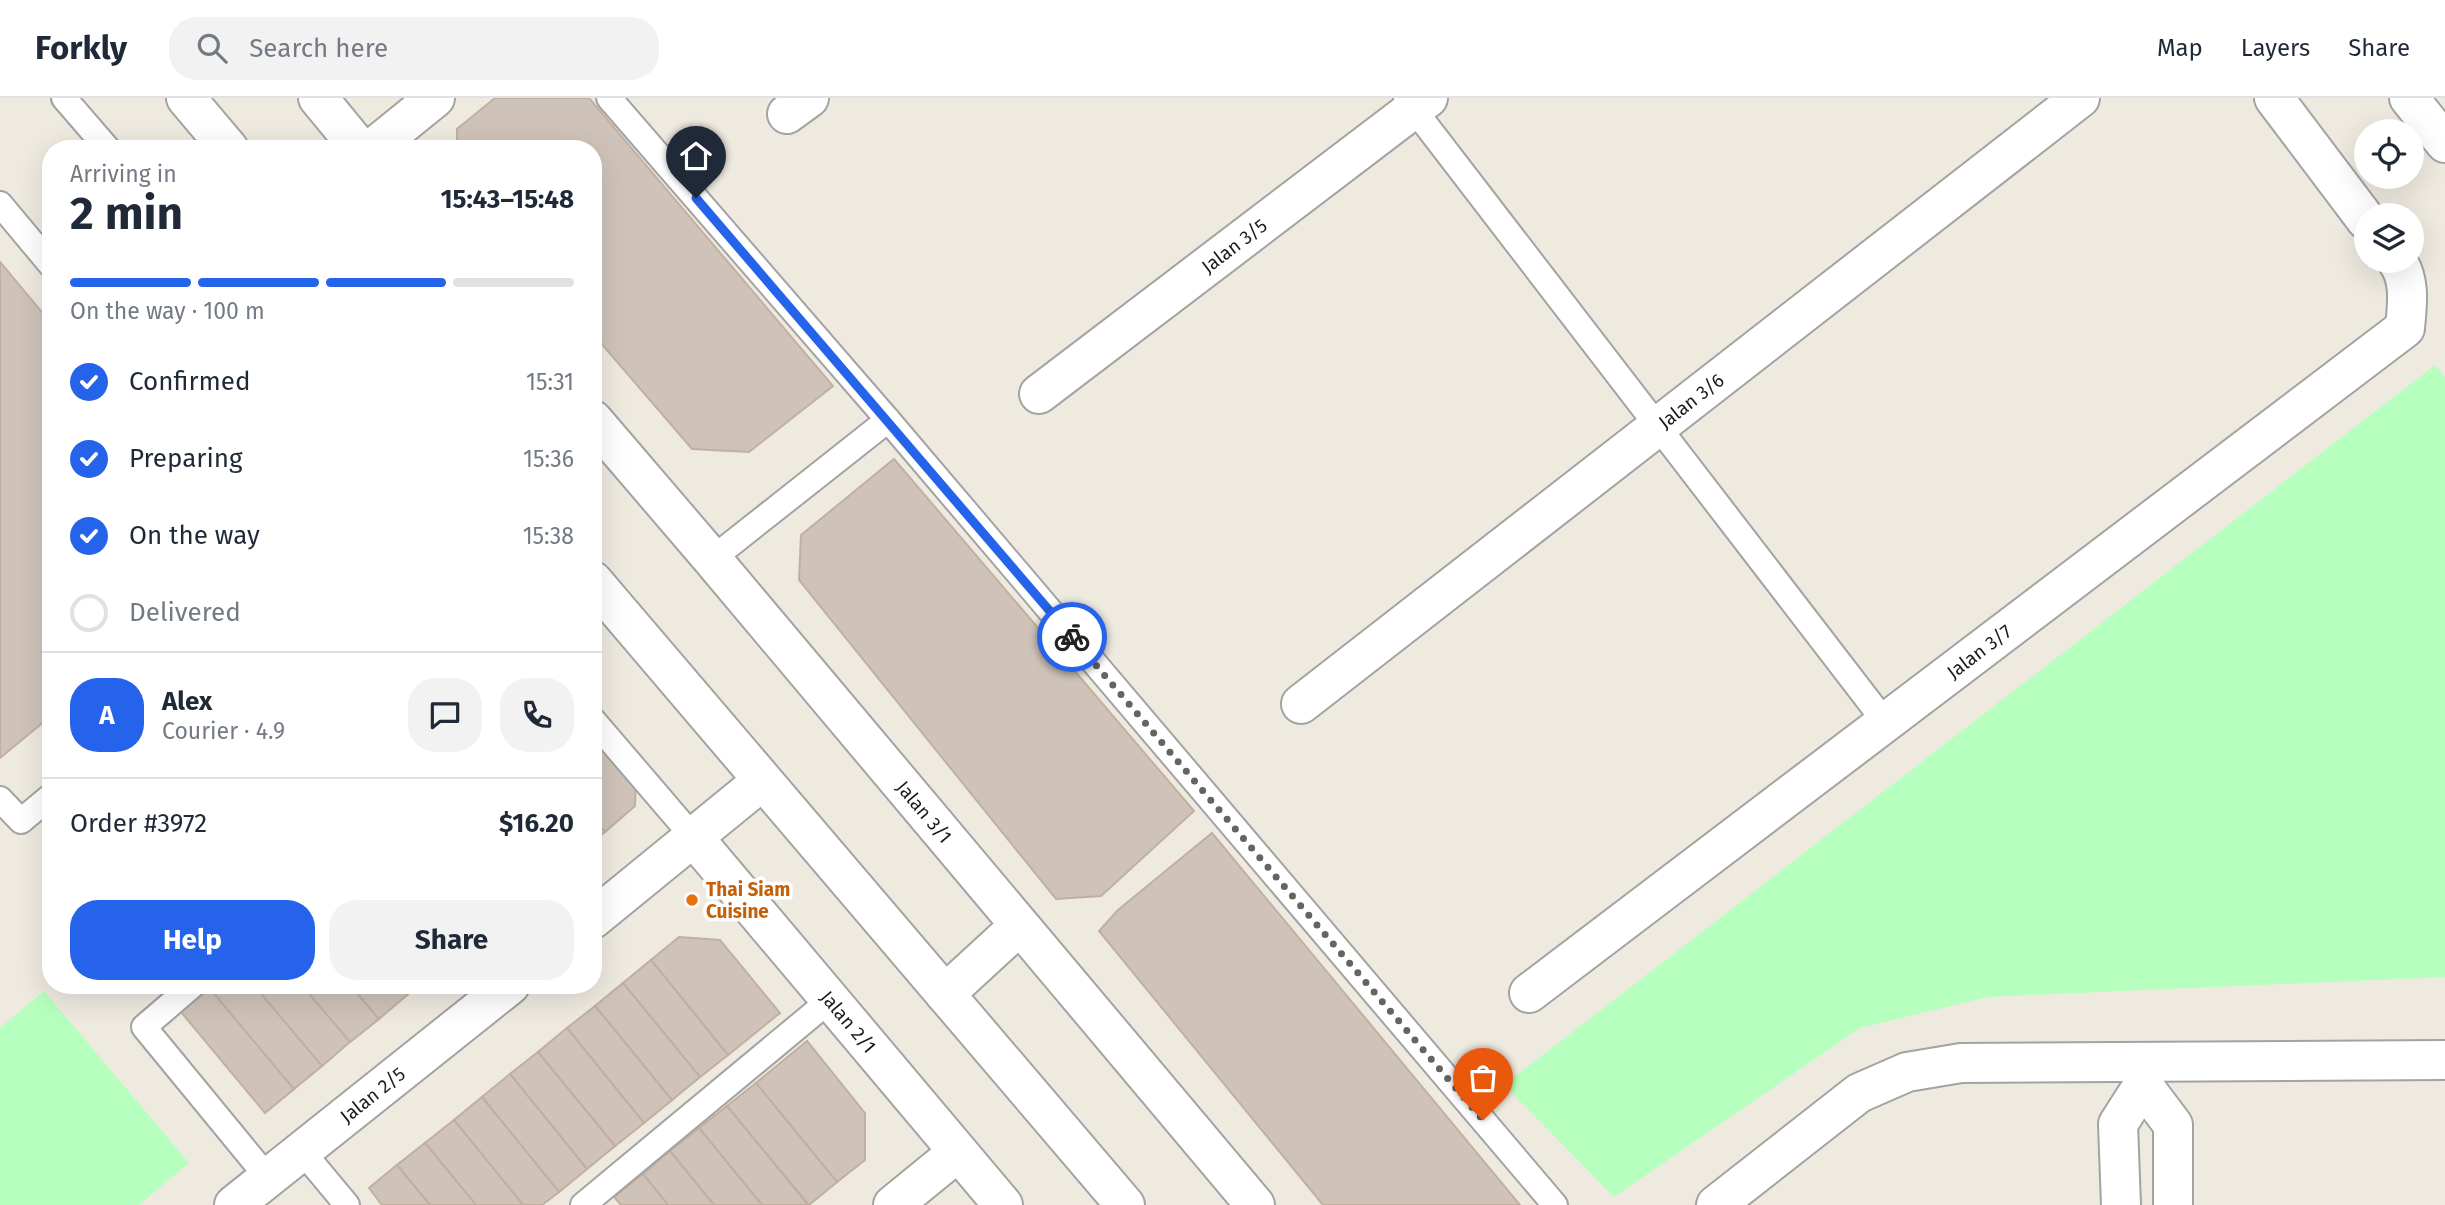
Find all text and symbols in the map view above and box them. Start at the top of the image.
search box [169,17,659,80]
text: Forkly [35,28,127,68]
icon: search [193,29,231,67]
text: Search here [249,33,388,64]
text: Map [2157,34,2203,62]
text: Layers [2241,34,2310,62]
text: Share [2348,34,2410,62]
map controls [2354,119,2424,273]
button: locate [2354,119,2424,189]
pin [666,126,726,198]
icon: home [677,137,715,175]
text: Arriving in [70,160,177,188]
text: 15:43–15:48 [440,184,574,215]
text: 2 min [70,186,183,241]
button: layers [2354,203,2424,273]
street label: Jalan 3/5 [1197,213,1271,278]
text: On the way · 100 m [70,297,265,325]
icon: check [70,363,108,401]
text: Confirmed [129,366,250,397]
text: 15:31 [526,368,574,396]
street label: Jalan 3/6 [1654,368,1728,433]
icon: check [70,440,108,478]
text: Preparing [129,443,242,474]
text: 15:36 [523,445,574,473]
icon: check [70,517,108,555]
text: On the way [129,520,260,551]
text: 15:38 [523,522,574,550]
text: Delivered [129,597,241,628]
courier [1037,602,1107,672]
icon: bike [1053,618,1091,656]
street label: Jalan 3/7 [1942,619,2016,683]
button: chat [408,678,482,752]
button: phone [500,678,574,752]
text: Alex [162,686,212,717]
text: A [99,700,115,731]
text: Courier · 4.9 [162,717,285,745]
street label: Jalan 3/1 [892,776,957,847]
text: Order #3972 [70,808,207,839]
text: $16.20 [499,808,574,839]
place label: Thai Siam Cuisine [706,878,790,923]
marker: Thai Siam Cuisine [684,892,700,908]
button: Help [70,900,315,980]
button: Share [329,900,574,980]
street label: Jalan 2/1 [816,986,881,1057]
pin [1453,1048,1513,1120]
icon: bag [1464,1059,1502,1097]
street label: Jalan 2/5 [335,1062,409,1127]

